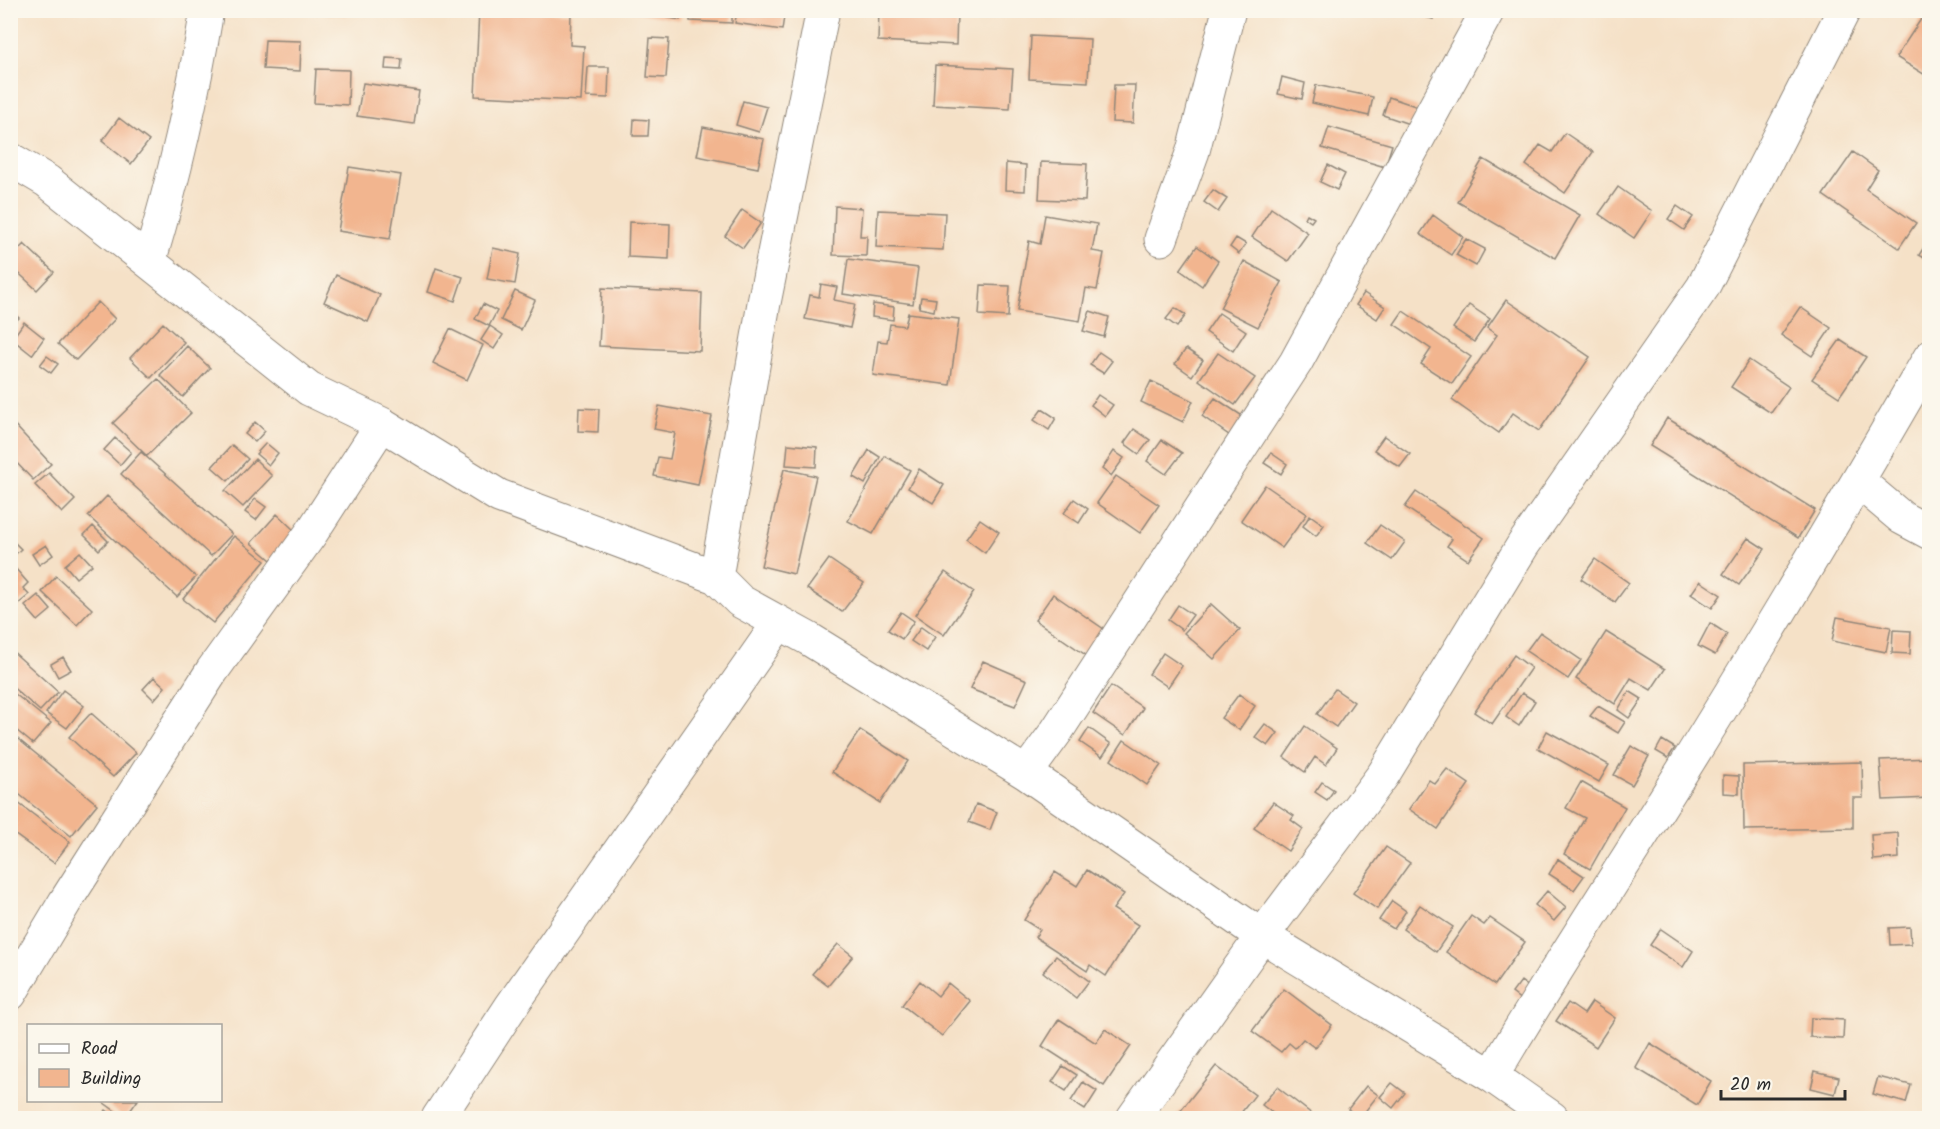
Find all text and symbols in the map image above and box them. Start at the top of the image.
legend [27,1024,222,1102]
text: Road [81,1035,118,1064]
scale bar [1721,1063,1846,1101]
text: Building [81,1065,141,1094]
text: 20 m [1730,1071,1771,1100]

